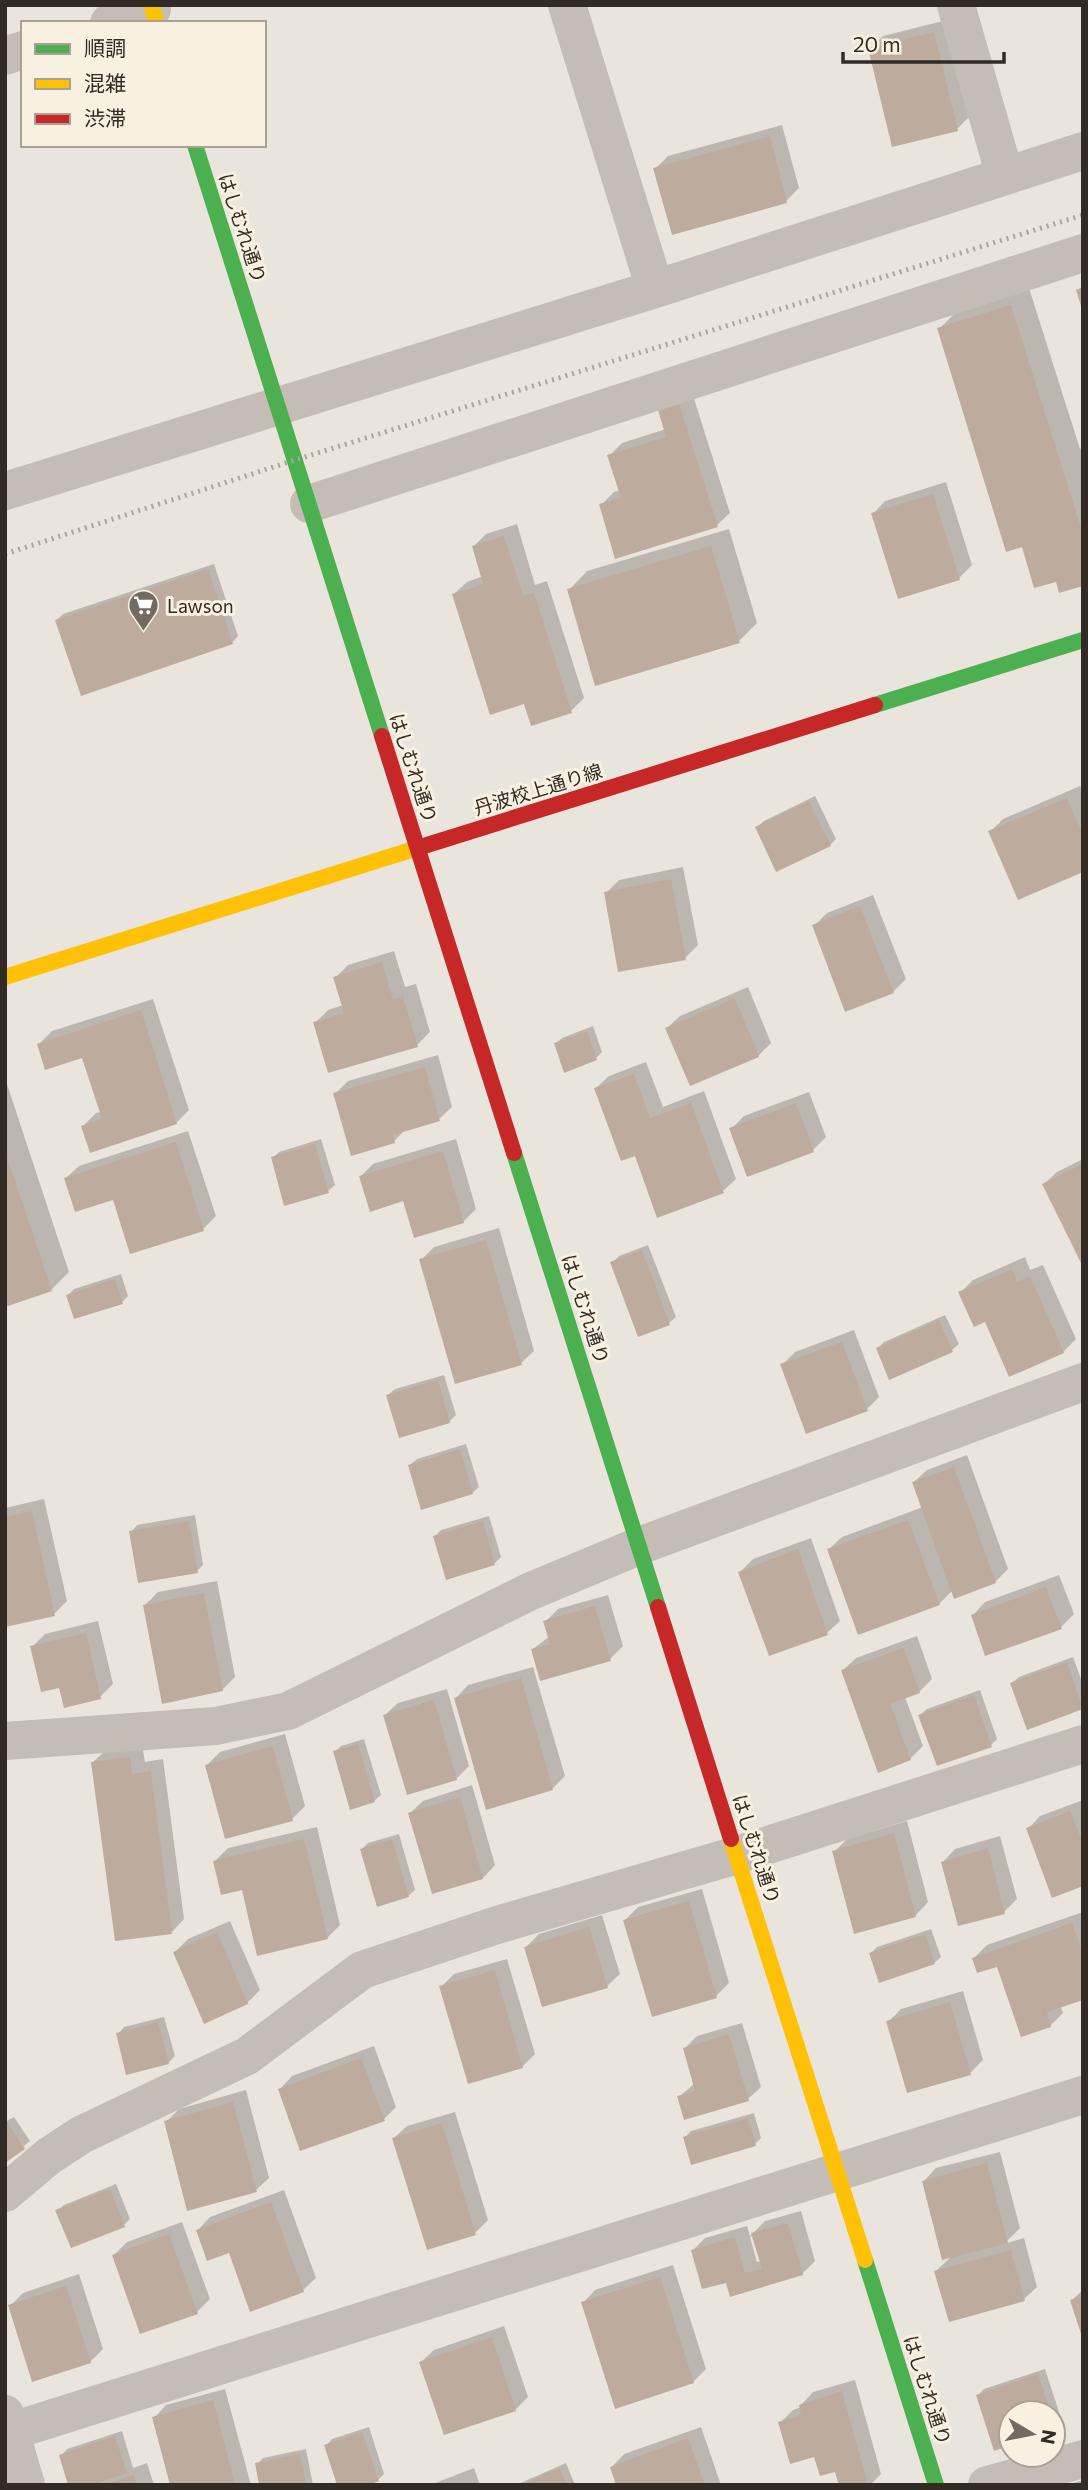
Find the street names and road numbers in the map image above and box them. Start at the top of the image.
street label: はしむれ通り [214,170,272,286]
street label: はしむれ通り [385,710,443,826]
street label: 丹波校上通り線 [471,759,605,819]
street label: はしむれ通り [557,1251,615,1367]
street label: はしむれ通り [728,1791,786,1907]
street label: はしむれ通り [899,2332,957,2448]

